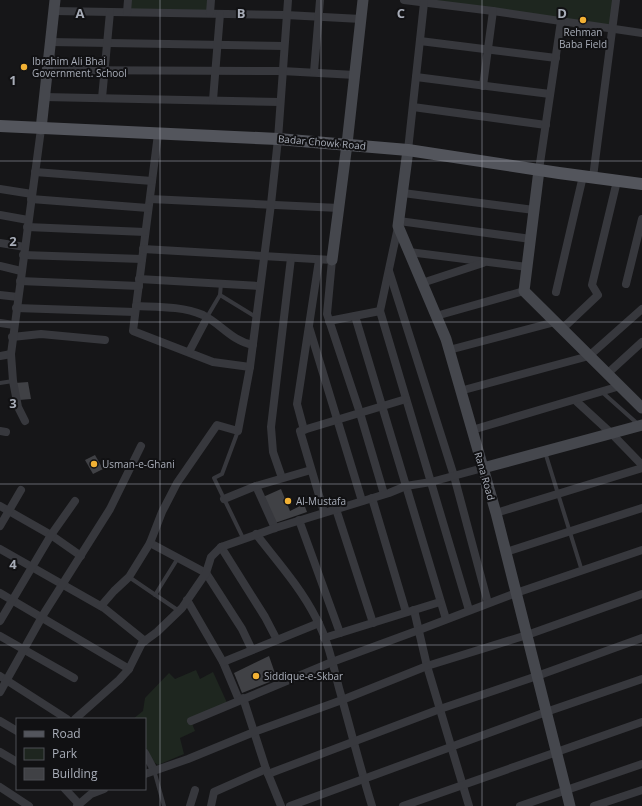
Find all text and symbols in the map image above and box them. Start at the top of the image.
text: A [76,4,85,22]
text: B [237,4,246,22]
text: C [397,4,405,22]
text: D [557,4,567,22]
marker: Rehman Baba Field [578,15,588,25]
place label: Rehman Baba Field [559,25,607,51]
place label: Ibrahim Ali Bhai Government. School [32,54,127,80]
marker: Ibrahim Ali Bhai Government. School [19,62,29,72]
text: 1 [9,71,17,89]
street label: Badar Chowk Road [277,131,367,153]
text: 2 [9,232,17,250]
text: 3 [9,394,17,412]
street label: Rana Road [471,450,499,502]
place label: Usman-e-Ghani [102,457,175,471]
marker: Usman-e-Ghani [89,459,99,469]
place label: Al-Mustafa [296,494,346,508]
marker: Al-Mustafa [283,496,293,506]
text: 4 [9,555,17,573]
place label: Siddique-e-Skbar [264,669,343,683]
marker: Siddique-e-Skbar [251,671,261,681]
legend [16,718,146,790]
text: Road [52,725,81,742]
text: Park [52,745,78,762]
text: Building [52,765,98,782]

